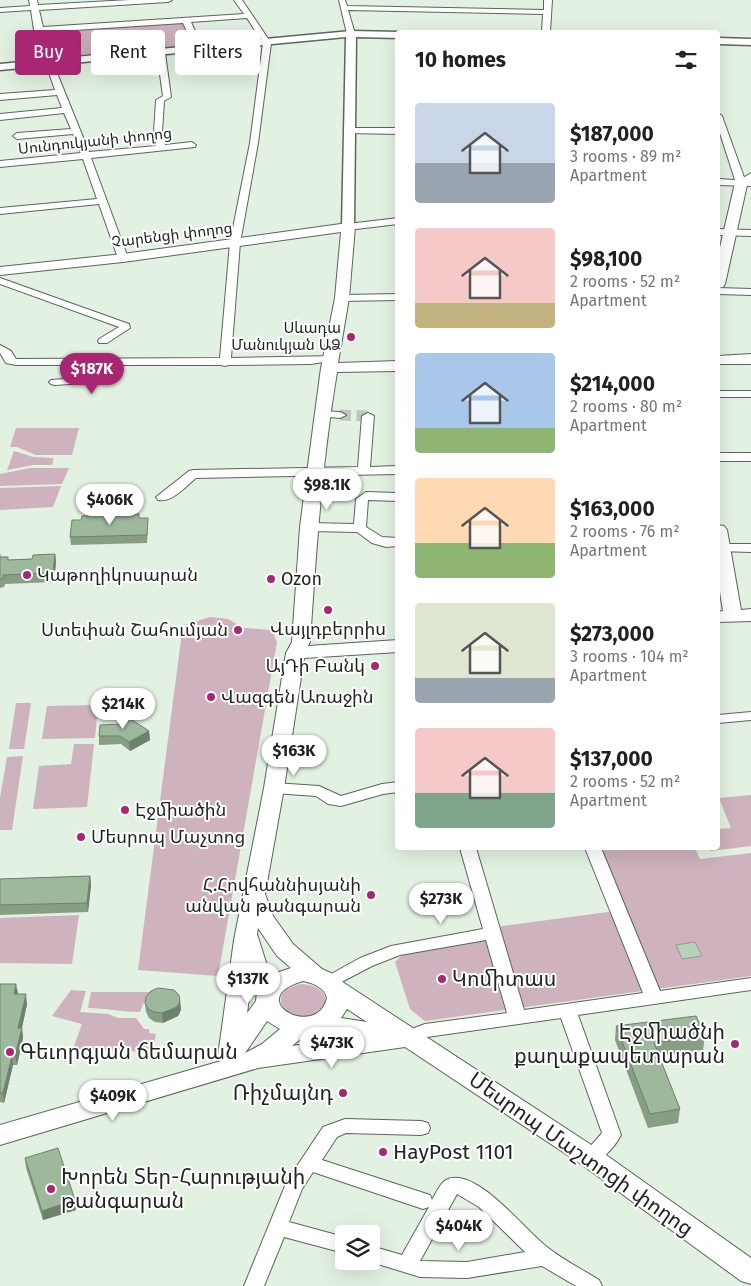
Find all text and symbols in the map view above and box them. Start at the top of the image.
chip: Buy [15,30,81,75]
chip: Rent [91,30,165,75]
chip: Filters [175,30,260,75]
icon: filters [672,46,700,74]
text: 10 homes [415,47,506,73]
text: $187,000 [570,121,654,147]
icon: home [455,123,515,183]
street label: Սունդուկյանի փողոց [17,124,173,158]
text: 3 rooms · 89 m² [570,147,681,166]
text: Apartment [570,166,647,185]
street label: Չարենցի փողոց [111,219,233,251]
text: $98,100 [570,246,642,272]
icon: home [455,248,515,308]
text: 2 rooms · 52 m² [570,272,680,291]
text: Apartment [570,291,647,310]
place label: Սևադա Մանուկյան ԱՁ [231,319,341,354]
marker: Սևադա Մանուկյան ԱՁ [345,331,357,343]
pin: $187K [57,352,127,395]
text: $187K [71,359,113,378]
text: $214,000 [570,371,655,397]
icon: home [455,373,515,433]
text: 2 rooms · 80 m² [570,397,682,416]
text: Apartment [570,416,647,435]
pin: $98.1K [286,468,368,511]
text: $98.1K [304,475,350,494]
pin: $406K [75,484,145,526]
text: $406K [87,490,133,509]
text: $163,000 [570,496,655,522]
icon: home [455,498,515,558]
text: 2 rooms · 76 m² [570,522,680,541]
text: Apartment [570,541,647,560]
place label: Կաթողիկոսարան [37,564,198,586]
place label: Ozon [281,568,322,590]
marker: Կաթողիկոսարան [21,569,33,581]
marker: Ozon [265,573,277,585]
marker: Վայլդբերրիս [322,604,334,616]
place label: Վայլդբերրիս [270,618,386,640]
place label: Ստեփան Շահումյան [41,619,228,641]
text: $273,000 [570,621,654,647]
icon: home [455,623,515,683]
marker: Ստեփան Շահումյան [232,624,244,636]
text: 3 rooms · 104 m² [570,647,689,666]
place label: ԱյԴի Բանկ [265,655,365,677]
marker: ԱյԴի Բանկ [369,660,381,672]
text: Apartment [570,666,647,685]
place label: Վազգեն Առաջին [221,686,374,708]
pin: $214K [88,688,158,730]
marker: Վազգեն Առաջին [205,691,217,703]
text: $214K [101,694,145,713]
pin: $163K [259,734,329,777]
text: $163K [273,741,315,760]
text: $137,000 [570,746,653,772]
icon: home [455,748,515,808]
text: 2 rooms · 52 m² [570,772,680,791]
text: Apartment [570,791,647,810]
place label: Էջմիածին [135,799,226,821]
marker: Էջմիածին [119,804,131,816]
place label: Մեսրոպ Մաչտոց [91,826,245,848]
marker: Մեսրոպ Մաչտոց [75,831,87,843]
place label: Հ.Հովհաննիսյանի անվան թանգարան [185,874,361,917]
pin: $273K [406,882,476,925]
marker: Հ.Հովհաննիսյանի անվան թանգարան [365,889,377,901]
text: $273K [420,889,462,908]
pin: $137K [213,962,283,1005]
place label: Կոմիտաս [452,966,556,992]
text: $137K [227,969,269,988]
marker: Կոմիտաս [436,973,448,985]
place label: Էջմիածնի քաղաքապետարան [514,1019,725,1069]
pin: $473K [297,1026,367,1069]
text: $473K [310,1033,354,1052]
marker: Էջմիածնի քաղաքապետարան [729,1038,741,1050]
place label: Գեւորգյան ճեմարան [20,1039,238,1065]
marker: Գեւորգյան ճեմարան [4,1046,16,1058]
street label: Մեսրոպ Մաշտոցի փողոց [464,1066,698,1242]
pin: $409K [78,1080,148,1122]
place label: Ռիչմայնդ [233,1080,334,1106]
text: $409K [90,1086,136,1105]
marker: Ռիչմայնդ [337,1087,349,1099]
place label: HayPost 1101 [393,1139,514,1165]
marker: HayPost 1101 [377,1146,389,1158]
place label: Խորեն Տեր-Հարությանի թանգարան [61,1164,305,1214]
marker: Խորեն Տեր-Հարությանի թանգարան [45,1183,57,1195]
pin: $404K [424,1210,494,1252]
text: $404K [436,1216,482,1235]
map controls [335,1225,380,1270]
button: layers [335,1225,380,1270]

